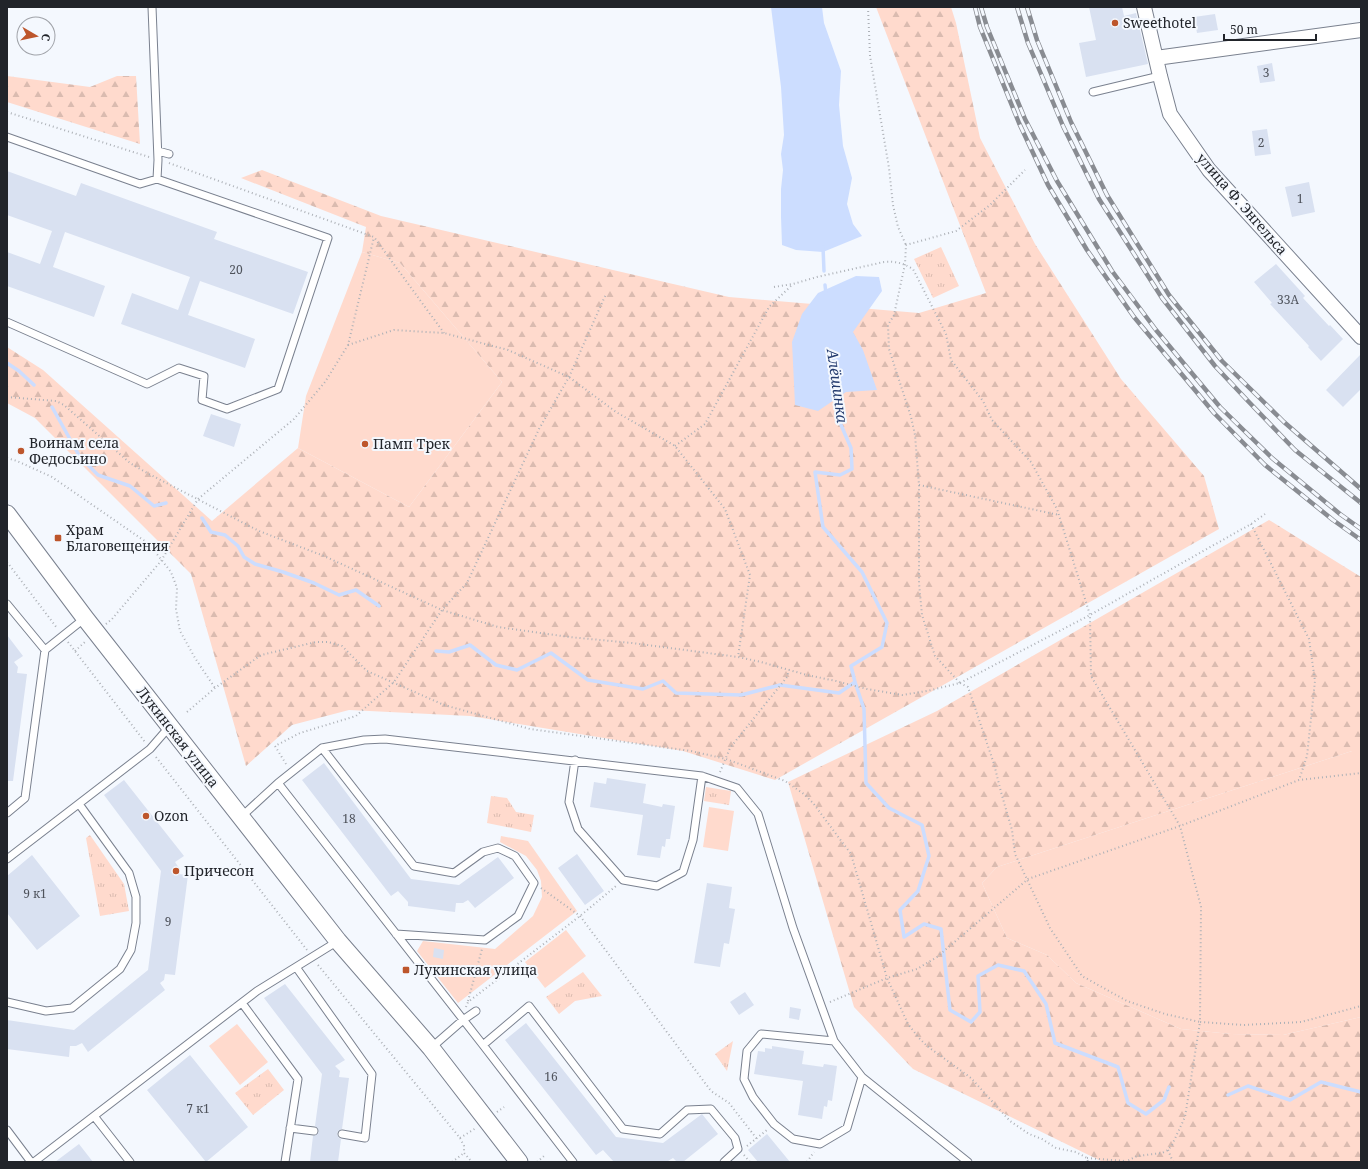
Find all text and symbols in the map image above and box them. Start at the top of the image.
place label: Sweethotel [1123,13,1197,32]
north arrow [16,16,56,56]
scale bar [1224,16,1316,42]
marker: Sweethotel [1110,18,1120,28]
text: 50 m [1230,21,1258,38]
text: С [38,33,54,42]
house number: 3 [1263,64,1270,81]
house number: 2 [1258,134,1264,151]
street label: улица Ф. Энгельса [1193,149,1292,259]
house number: 1 [1297,190,1303,207]
house number: 20 [229,261,243,278]
house number: 33А [1277,291,1299,308]
water label: Алёшинка [823,346,853,425]
place label: Воинам села Федосьино [29,433,119,468]
place label: Памп Трек [373,434,451,453]
marker: Памп Трек [360,439,370,449]
marker: Воинам села Федосьино [16,446,26,456]
place label: Храм Благовещения [66,520,169,555]
marker: Храм Благовещения [53,533,63,543]
street label: Лукинская улица [133,682,224,791]
place label: Ozon [154,806,189,825]
house number: 18 [342,810,356,827]
marker: Ozon [141,811,151,821]
place label: Причесон [184,861,254,880]
marker: Причесон [171,866,181,876]
house number: 9 к1 [23,885,47,902]
house number: 9 [165,913,171,930]
place label: Лукинская улица [414,960,537,979]
marker: Лукинская улица [401,965,411,975]
house number: 16 [544,1068,558,1085]
house number: 7 к1 [186,1100,210,1117]

